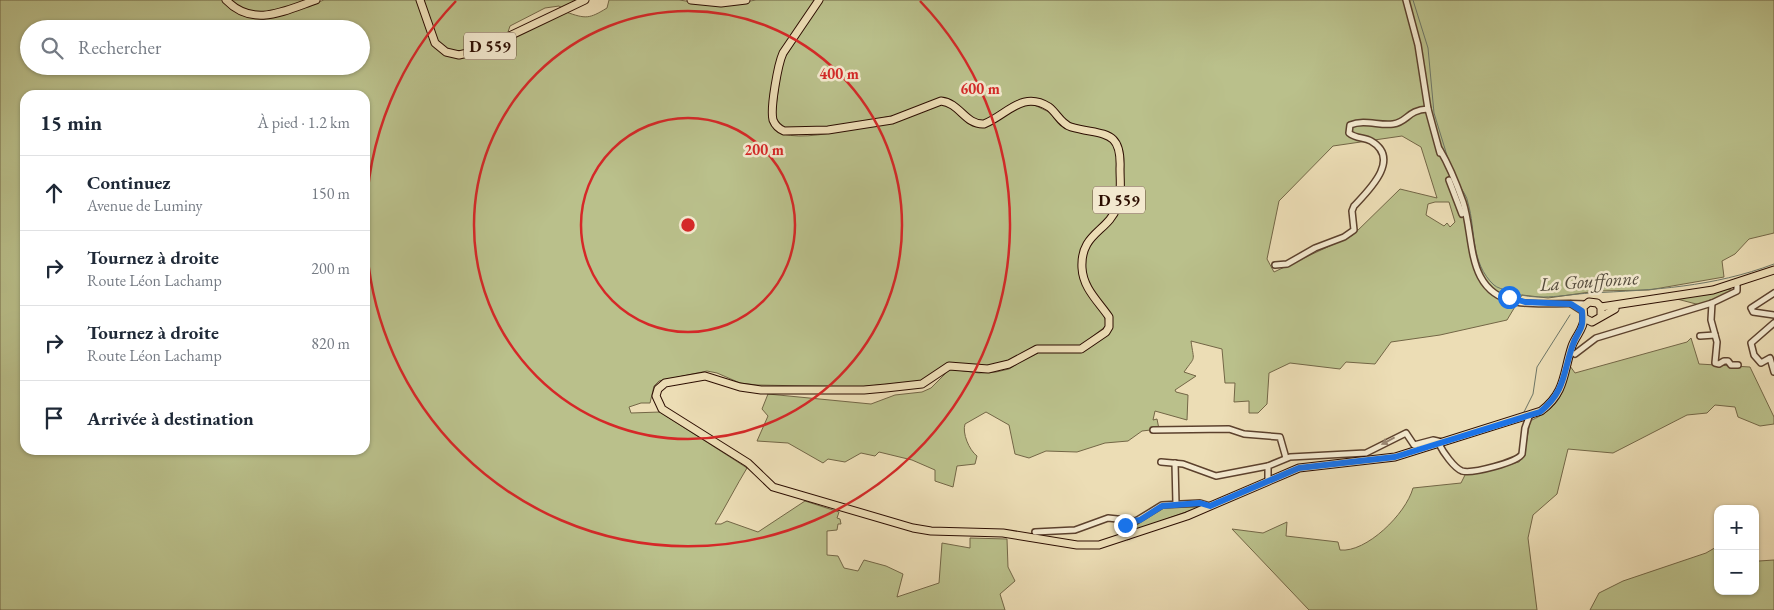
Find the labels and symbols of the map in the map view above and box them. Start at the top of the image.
road number: D 559 [464,32,516,59]
text: 400 m [819,64,859,83]
text: 600 m [960,79,1000,98]
text: 200 m [744,140,784,159]
road number: D 559 [1093,186,1145,214]
centre of rings [679,216,697,234]
water label: La Gouffonne [1538,265,1640,297]
route start [1498,286,1521,309]
one-way arrow [1381,437,1395,445]
route end [1114,514,1137,537]

